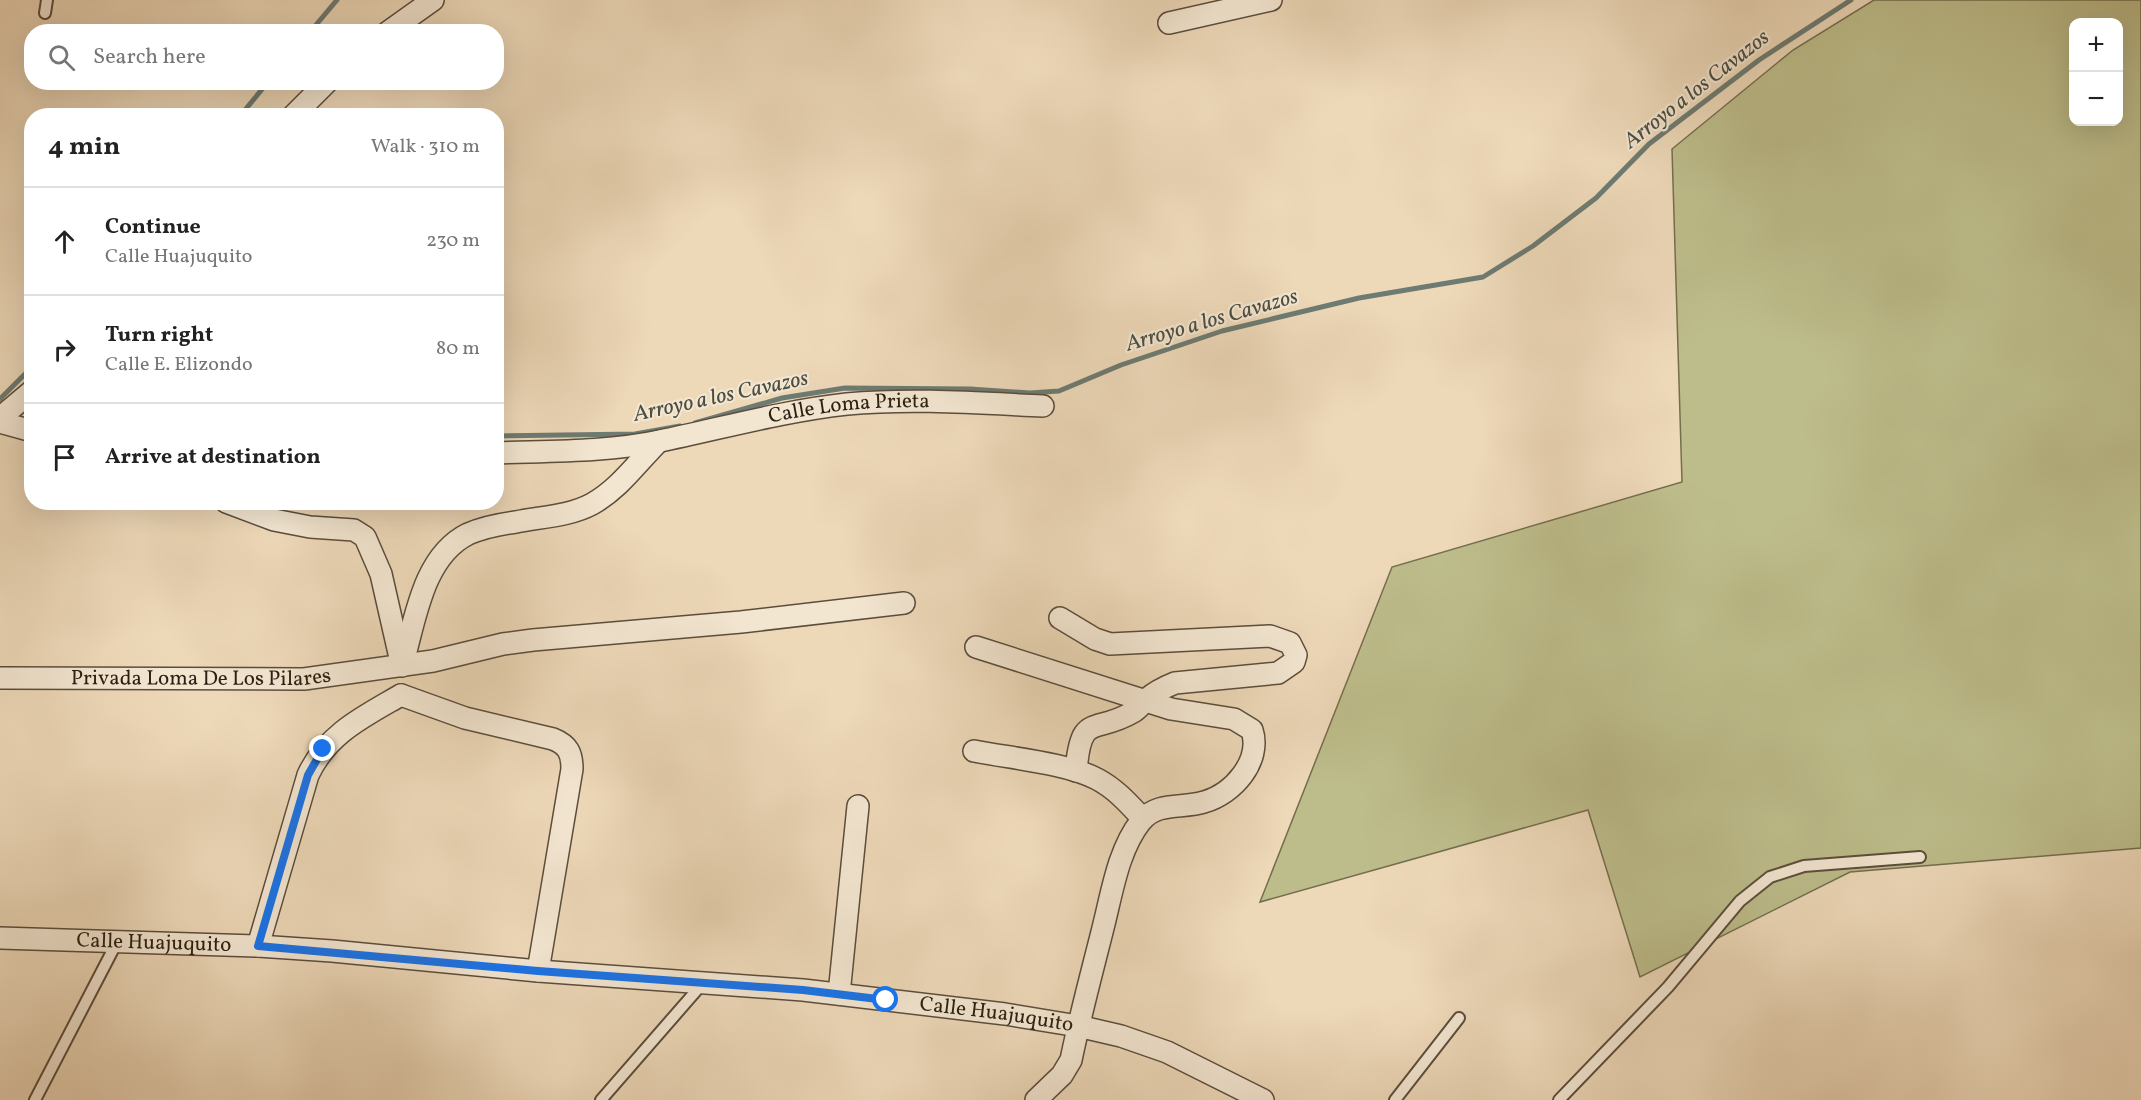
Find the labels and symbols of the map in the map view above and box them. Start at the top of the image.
water label: Arroyo a los Cavazos [1617,23,1777,158]
water label: Arroyo a los Cavazos [1121,282,1302,361]
water label: Arroyo a los Cavazos [630,363,811,431]
street label: Calle Loma Prieta [766,387,930,431]
street label: Privada Loma De Los Pilares [71,661,333,693]
route end [309,735,335,761]
street label: Calle Huajuquito [76,926,232,960]
route start [872,986,898,1012]
street label: Calle Huajuquito [918,989,1076,1040]

